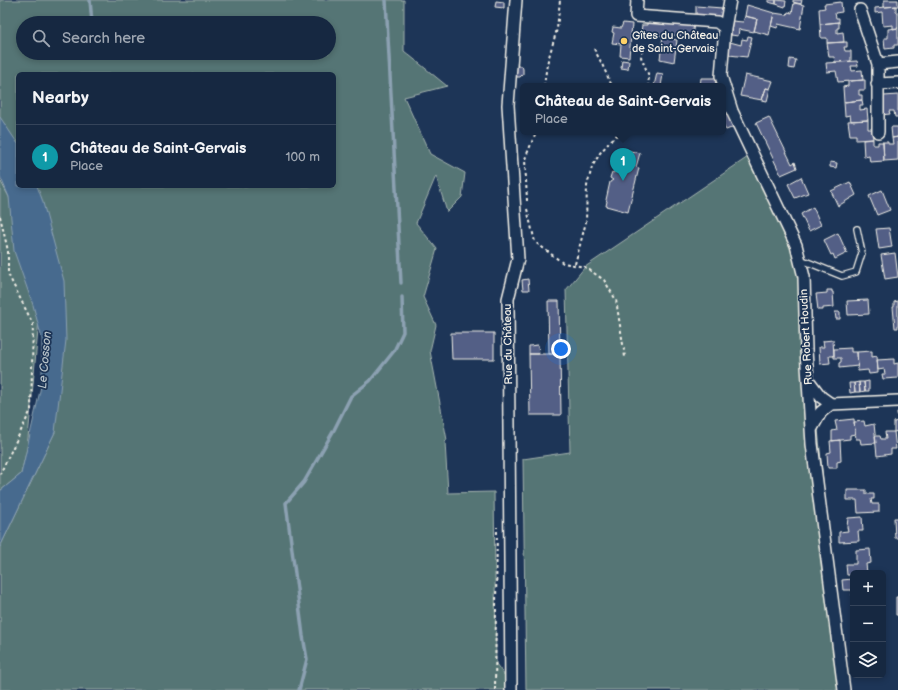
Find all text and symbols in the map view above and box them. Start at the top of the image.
search box [16,16,336,60]
icon: search [30,27,52,49]
text: Search here [62,29,145,48]
place label: Gîtes du Château de Saint-Gervais [632,29,718,55]
marker: Gîtes du Château de Saint-Gervais [619,36,629,46]
popup [520,83,726,135]
text: Nearby [32,88,89,108]
text: Château de Saint-Gervais [535,92,711,111]
text: Place [535,111,568,127]
text: Château de Saint-Gervais [70,139,246,158]
pin: 1 [610,148,636,181]
text: 1 [42,149,48,165]
text: 100 m [285,149,320,165]
text: Place [70,158,103,174]
street label: Rue Robert Houdin [797,289,815,385]
street label: Rue du Château [501,303,515,385]
water label: Le Cosson [35,330,55,389]
your location [551,339,571,359]
map controls [850,570,886,678]
button: + [850,570,886,606]
button: − [850,606,886,642]
button: layers [850,642,886,678]

